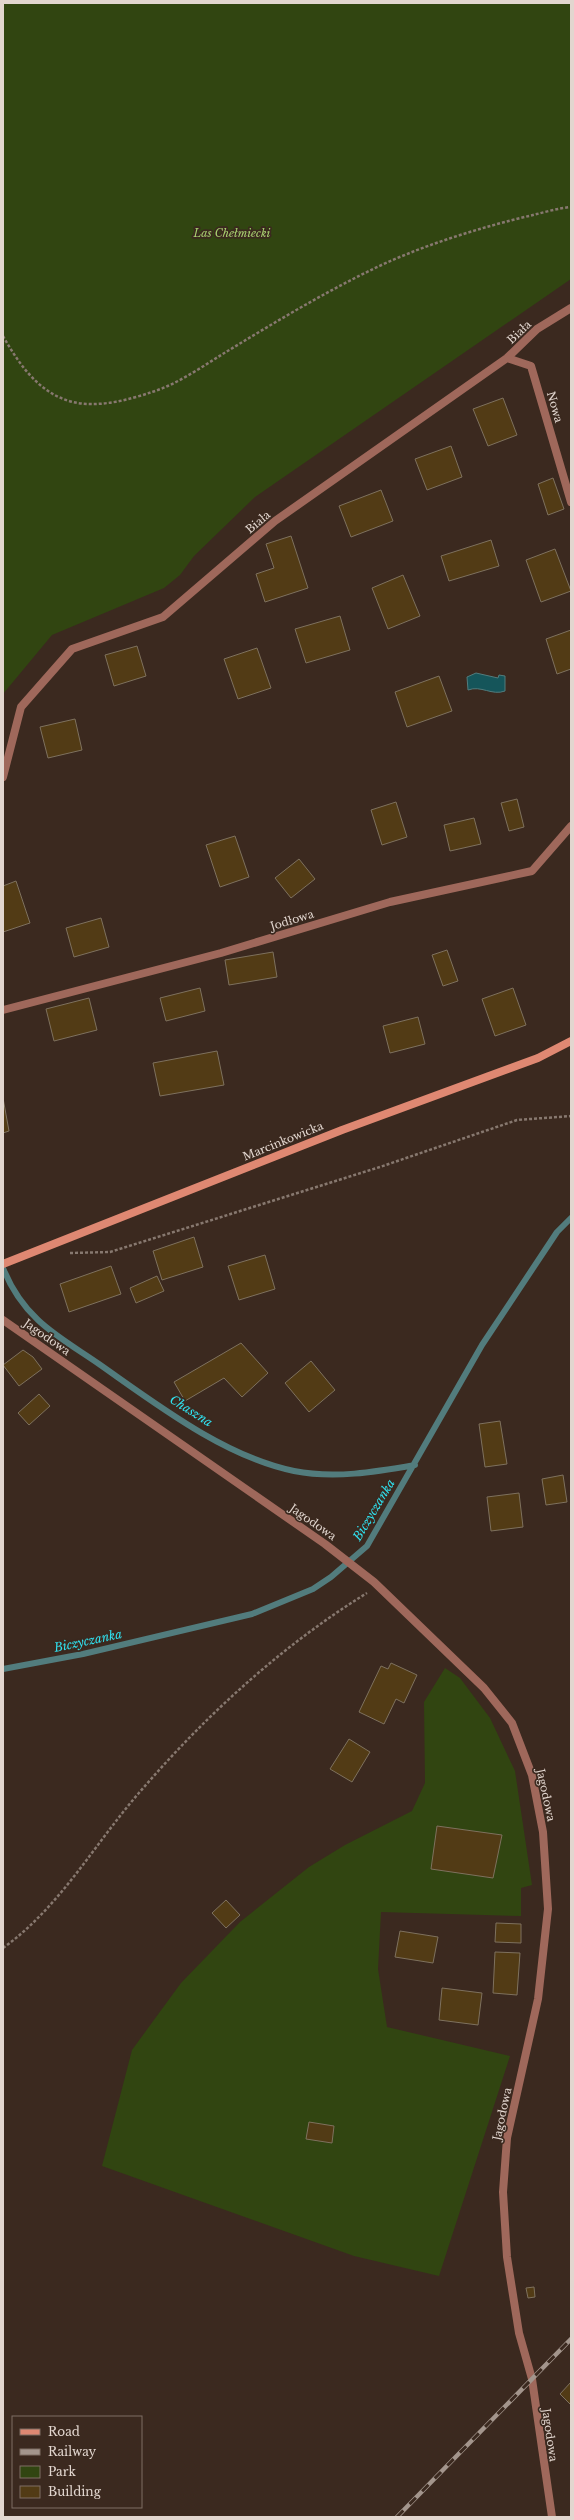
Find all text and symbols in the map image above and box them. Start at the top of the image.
park label: Las Chełmiecki [193,226,271,240]
street label: Biała [504,317,535,347]
street label: Nowa [544,390,566,425]
street label: Biała [243,507,274,536]
street label: Jodłowa [267,907,316,934]
street label: Marcinkowicka [241,1118,326,1164]
street label: Jagodowa [19,1315,74,1359]
water label: Chaszna [167,1392,216,1430]
water label: Biczyczanka [349,1476,398,1544]
street label: Jagodowa [285,1500,340,1544]
water label: Biczyczanka [52,1626,123,1655]
street label: Jagodowa [533,1765,559,1824]
street label: Jagodowa [489,2085,515,2144]
street label: Jagodowa [539,2406,561,2463]
legend [12,2416,142,2508]
text: Road [48,2424,80,2439]
text: Railway [48,2444,97,2459]
text: Park [48,2464,76,2479]
text: Building [48,2484,102,2499]

